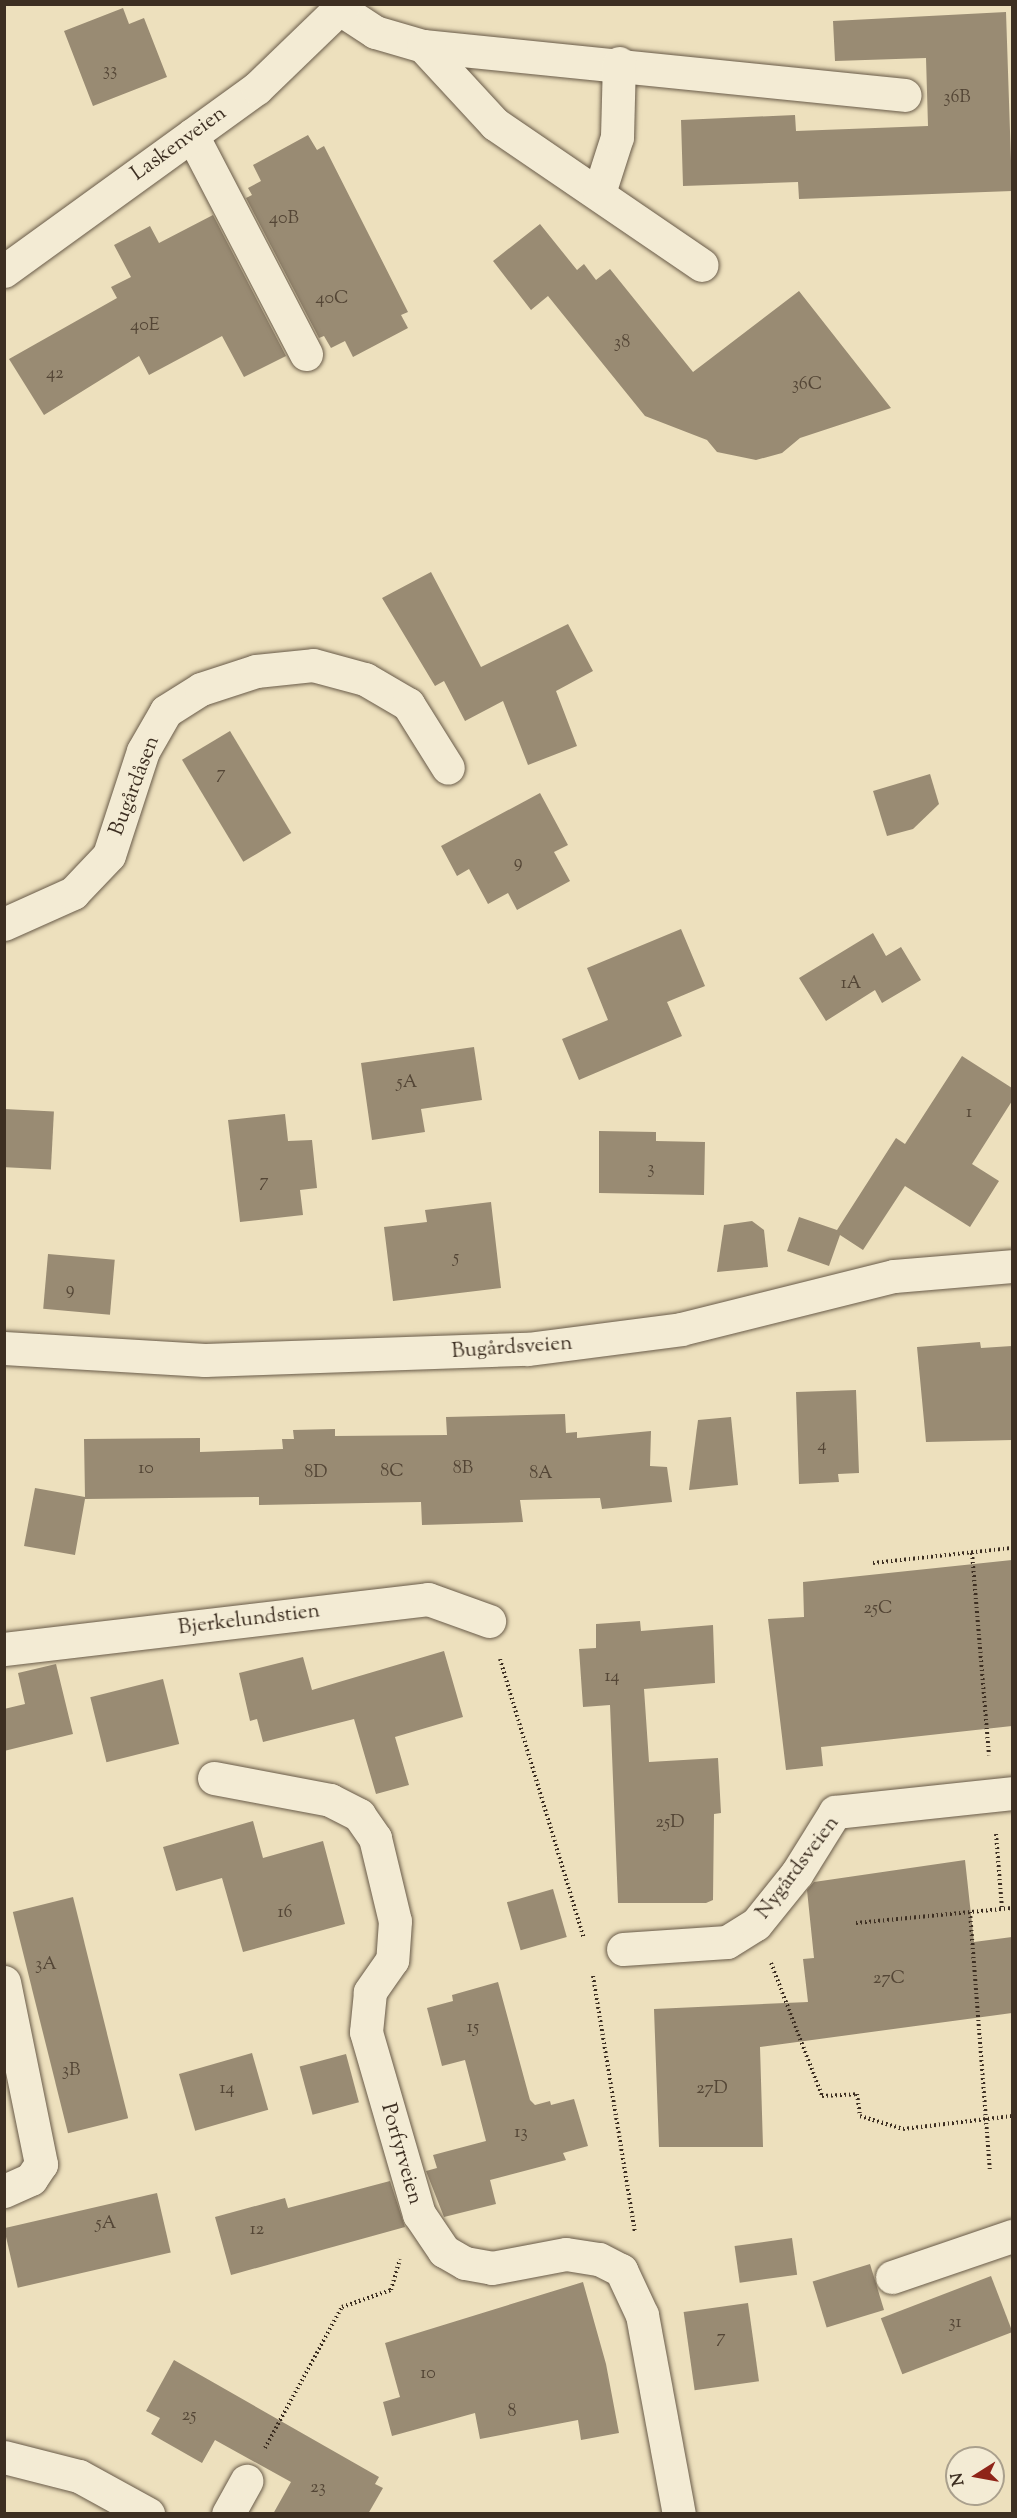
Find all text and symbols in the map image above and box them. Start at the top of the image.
house number: 33 [103,60,117,82]
house number: 36B [943,87,971,109]
street label: Laskenveien [127,101,231,187]
house number: 40B [269,208,299,230]
house number: 40C [316,288,348,310]
house number: 40E [130,315,160,337]
house number: 38 [614,332,630,354]
house number: 42 [46,363,64,385]
house number: 36C [792,374,822,396]
street label: Bugårdåsen [104,733,166,839]
house number: 7 [216,763,226,785]
house number: 9 [514,852,522,874]
house number: 1A [841,973,861,995]
house number: 5A [397,1072,417,1094]
house number: 1 [966,1102,972,1124]
house number: 3 [647,1158,655,1180]
house number: 7 [259,1171,269,1193]
house number: 5 [453,1247,459,1269]
house number: 9 [66,1279,74,1301]
street label: Bugårdsveien [451,1331,573,1365]
house number: 4 [817,1435,827,1457]
house number: 10 [138,1458,154,1480]
house number: 8B [453,1458,473,1480]
house number: 8C [380,1461,404,1483]
house number: 8D [304,1462,328,1484]
house number: 8A [529,1463,553,1485]
house number: 25C [863,1598,893,1620]
street label: Bjerkelundstien [177,1599,321,1641]
house number: 14 [604,1666,620,1688]
street label: Nygårdsveien [751,1811,845,1925]
house number: 25D [656,1812,684,1834]
house number: 16 [277,1902,293,1924]
house number: 3A [35,1954,57,1976]
house number: 27C [873,1968,905,1990]
house number: 15 [467,2017,479,2039]
house number: 3B [62,2060,80,2082]
house number: 14 [219,2078,235,2100]
house number: 27D [696,2078,728,2100]
street label: Porfyrveien [375,2100,427,2208]
house number: 13 [514,2122,528,2144]
house number: 5A [96,2213,116,2235]
house number: 12 [250,2219,264,2241]
house number: 31 [948,2312,962,2334]
house number: 7 [716,2327,726,2349]
house number: 10 [420,2363,436,2385]
house number: 8 [508,2401,516,2423]
house number: 25 [182,2405,196,2427]
north arrow [945,2446,1005,2506]
text: N [946,2471,971,2488]
house number: 23 [310,2477,326,2499]

